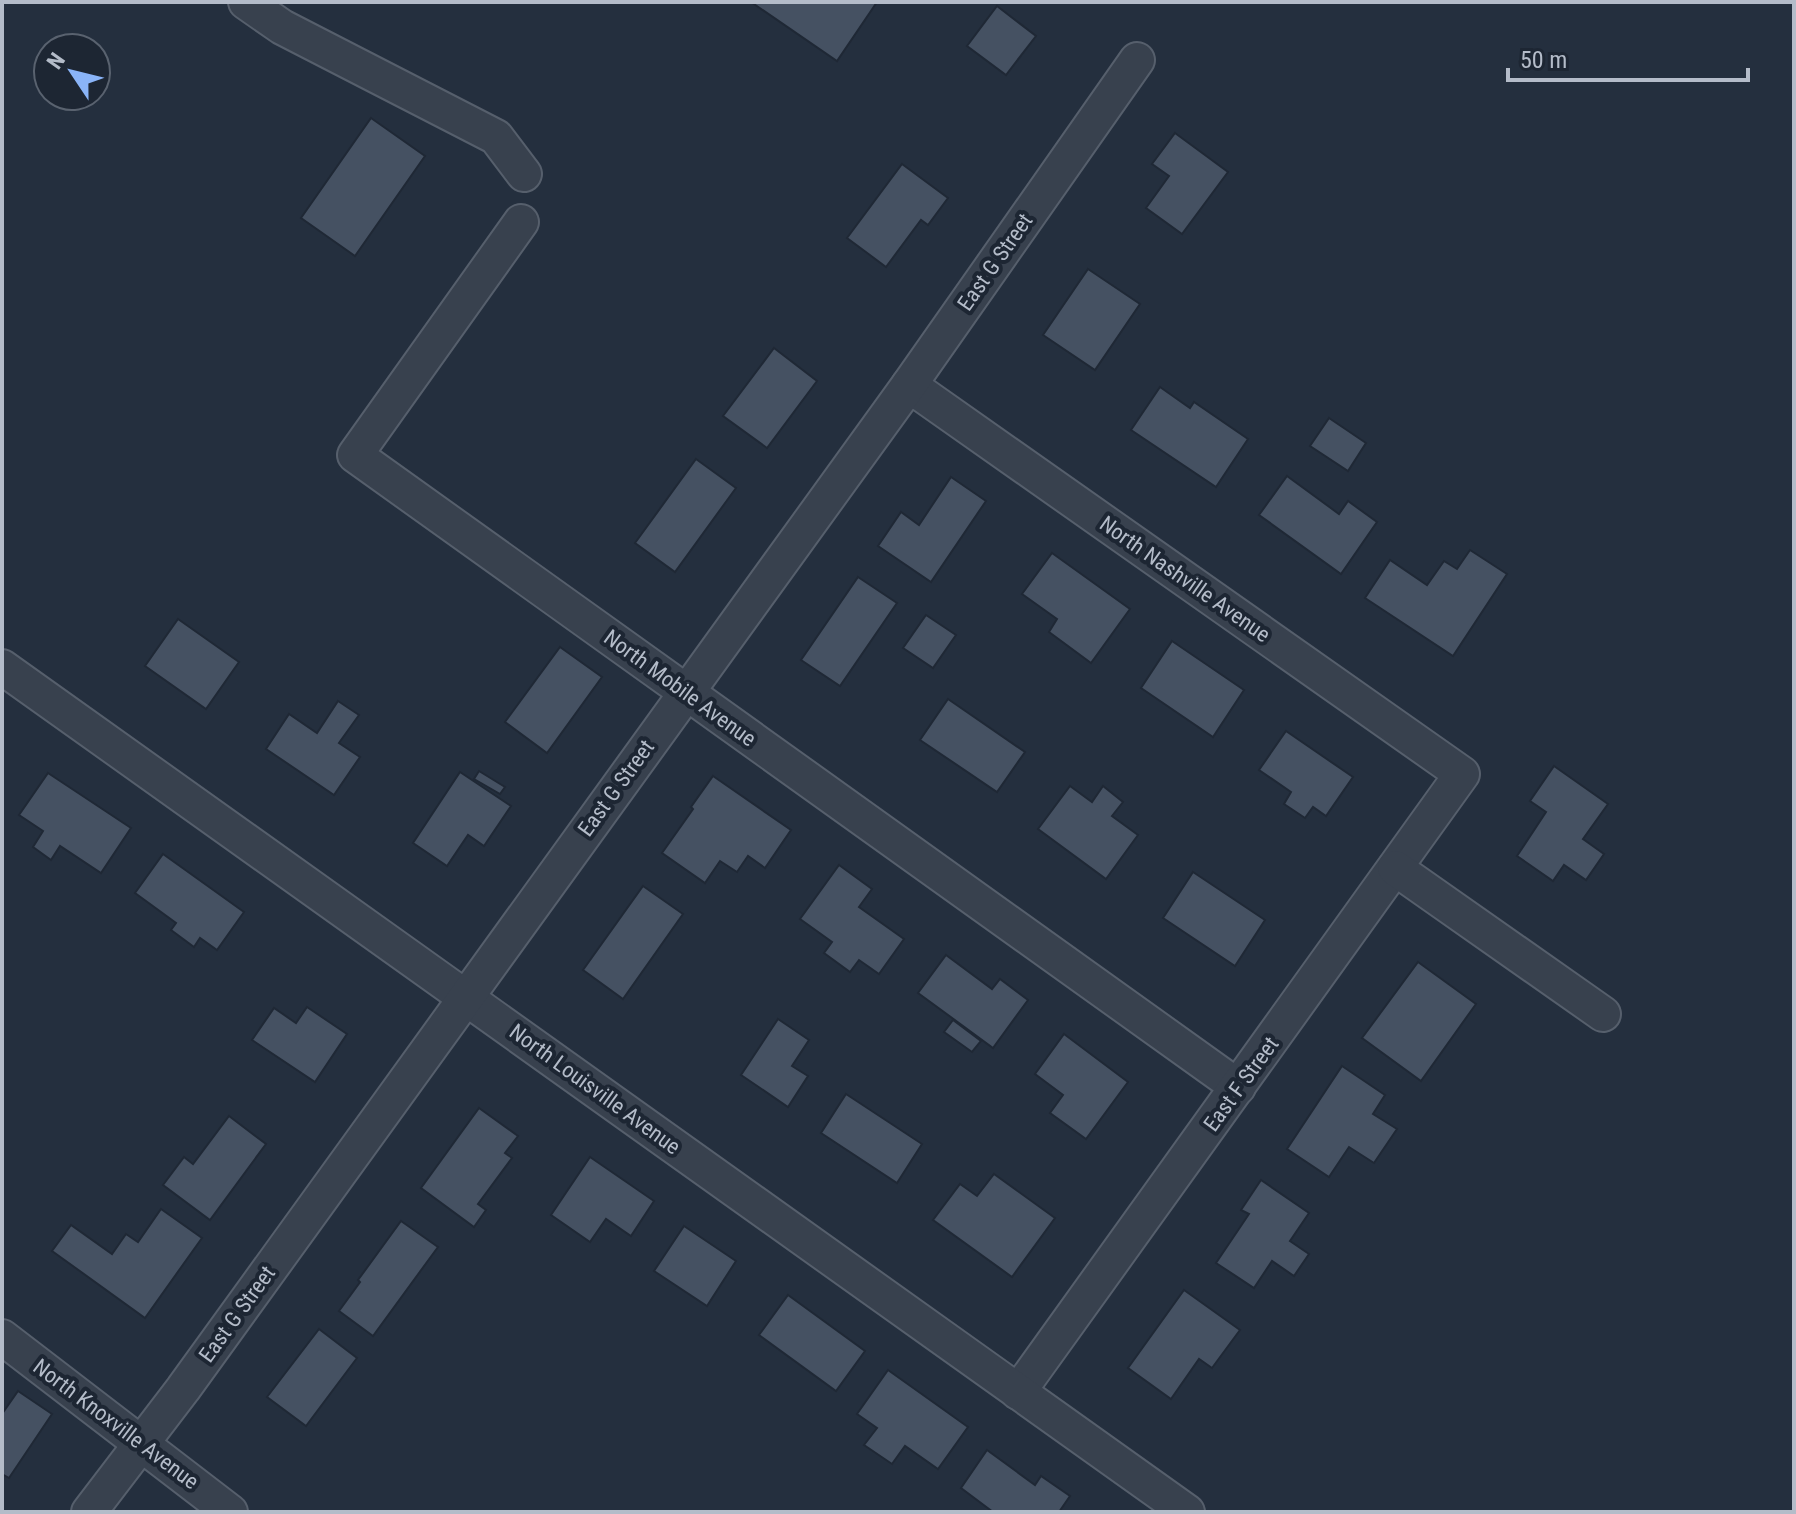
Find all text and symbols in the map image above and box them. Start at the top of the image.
north arrow [32,32,112,112]
scale bar [1508,32,1748,82]
text: 50 m [1520,46,1567,74]
text: N [42,48,70,74]
street label: East G Street [952,209,1038,315]
street label: North Nashville Avenue [1095,511,1275,647]
street label: North Mobile Avenue [599,625,761,751]
street label: East G Street [573,735,659,841]
street label: North Louisville Avenue [505,1019,685,1159]
street label: East F Street [1198,1032,1284,1136]
street label: East G Street [194,1261,280,1367]
street label: North Knoxville Avenue [29,1354,203,1494]

